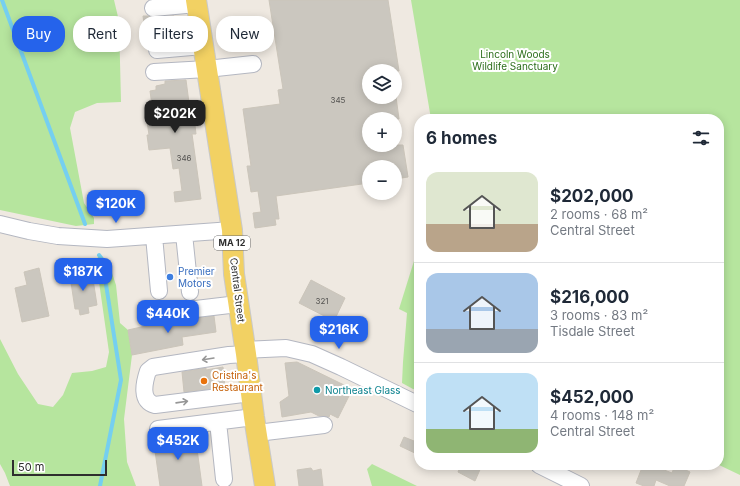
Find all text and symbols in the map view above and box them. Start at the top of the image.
chip: Buy [12,16,65,52]
chip: Rent [73,16,131,52]
chip: Filters [139,16,208,52]
chip: New [216,16,274,52]
park label: Lincoln Woods Wildlife Sanctuary [472,48,558,72]
map controls [362,64,402,200]
button: layers [362,64,402,104]
house number: 345 [331,95,346,105]
pin: $202K [147,100,203,134]
text: $202K [153,105,197,121]
button: + [362,112,402,152]
icon: filters [690,127,712,149]
text: 6 homes [426,128,497,148]
house number: 346 [176,153,192,163]
button: − [362,160,402,200]
text: $202,000 [550,186,634,206]
icon: home [458,188,506,236]
pin: $120K [88,190,144,224]
text: $120K [96,195,136,211]
text: 2 rooms · 68 m² [550,206,648,222]
text: Central Street [550,222,635,238]
road number: MA 12 [214,236,250,250]
street label: Central Street [228,257,248,324]
pin: $187K [55,258,111,292]
text: $187K [63,263,103,279]
place label: Premier Motors [178,265,215,289]
marker: Premier Motors [165,272,175,282]
text: $216,000 [550,287,629,307]
icon: home [458,289,506,337]
house number: 321 [315,296,329,306]
pin: $440K [140,300,196,334]
text: $440K [146,305,190,321]
text: 3 rooms · 83 m² [550,307,648,323]
pin: $216K [311,316,367,350]
text: $216K [319,321,359,337]
text: Tisdale Street [550,323,635,339]
one-way arrow [202,355,215,363]
place label: Cristina's Restaurant [212,369,264,393]
marker: Cristina's Restaurant [199,376,209,386]
place label: Northeast Glass [325,384,401,396]
marker: Northeast Glass [312,385,322,395]
text: $452,000 [550,387,634,407]
icon: home [458,389,506,437]
one-way arrow [175,398,188,406]
text: 4 rooms · 148 m² [550,407,654,423]
text: Central Street [550,423,635,439]
pin: $452K [150,427,206,461]
text: $452K [156,432,200,448]
scale bar [12,458,107,477]
text: 50 m [18,460,44,474]

